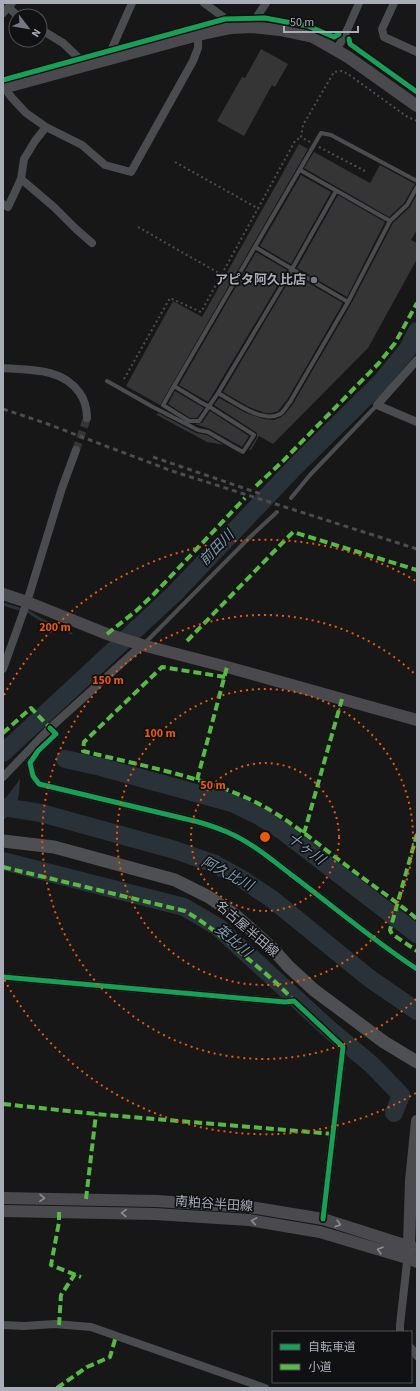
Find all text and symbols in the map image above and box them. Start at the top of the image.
north arrow [8,8,48,48]
scale bar [284,8,358,34]
text: 50 m [290,14,314,31]
text: N [28,26,44,40]
place label: アピタ阿久比店 [215,271,306,289]
marker: アピタ阿久比店 [309,275,319,285]
water label: 前田川 [195,525,240,570]
text: 200 m [39,619,71,636]
text: 150 m [92,672,124,689]
text: 100 m [144,725,176,742]
text: 50 m [200,777,226,794]
water label: 十ヶ川 [283,828,330,871]
centre of rings [258,830,272,844]
water label: 阿久比川 [198,852,258,897]
street label: 名古屋半田線 [212,897,282,961]
water label: 英比川 [210,920,257,963]
street label: 南粕谷半田線 [174,1192,254,1216]
one-way arrow [39,1194,45,1203]
one-way arrow [121,1209,127,1218]
one-way arrow [251,1217,257,1226]
one-way arrow [334,1219,341,1228]
one-way arrow [377,1246,384,1255]
legend [272,1331,412,1383]
text: 自転車道 [308,1339,356,1356]
text: 小道 [308,1359,332,1376]

